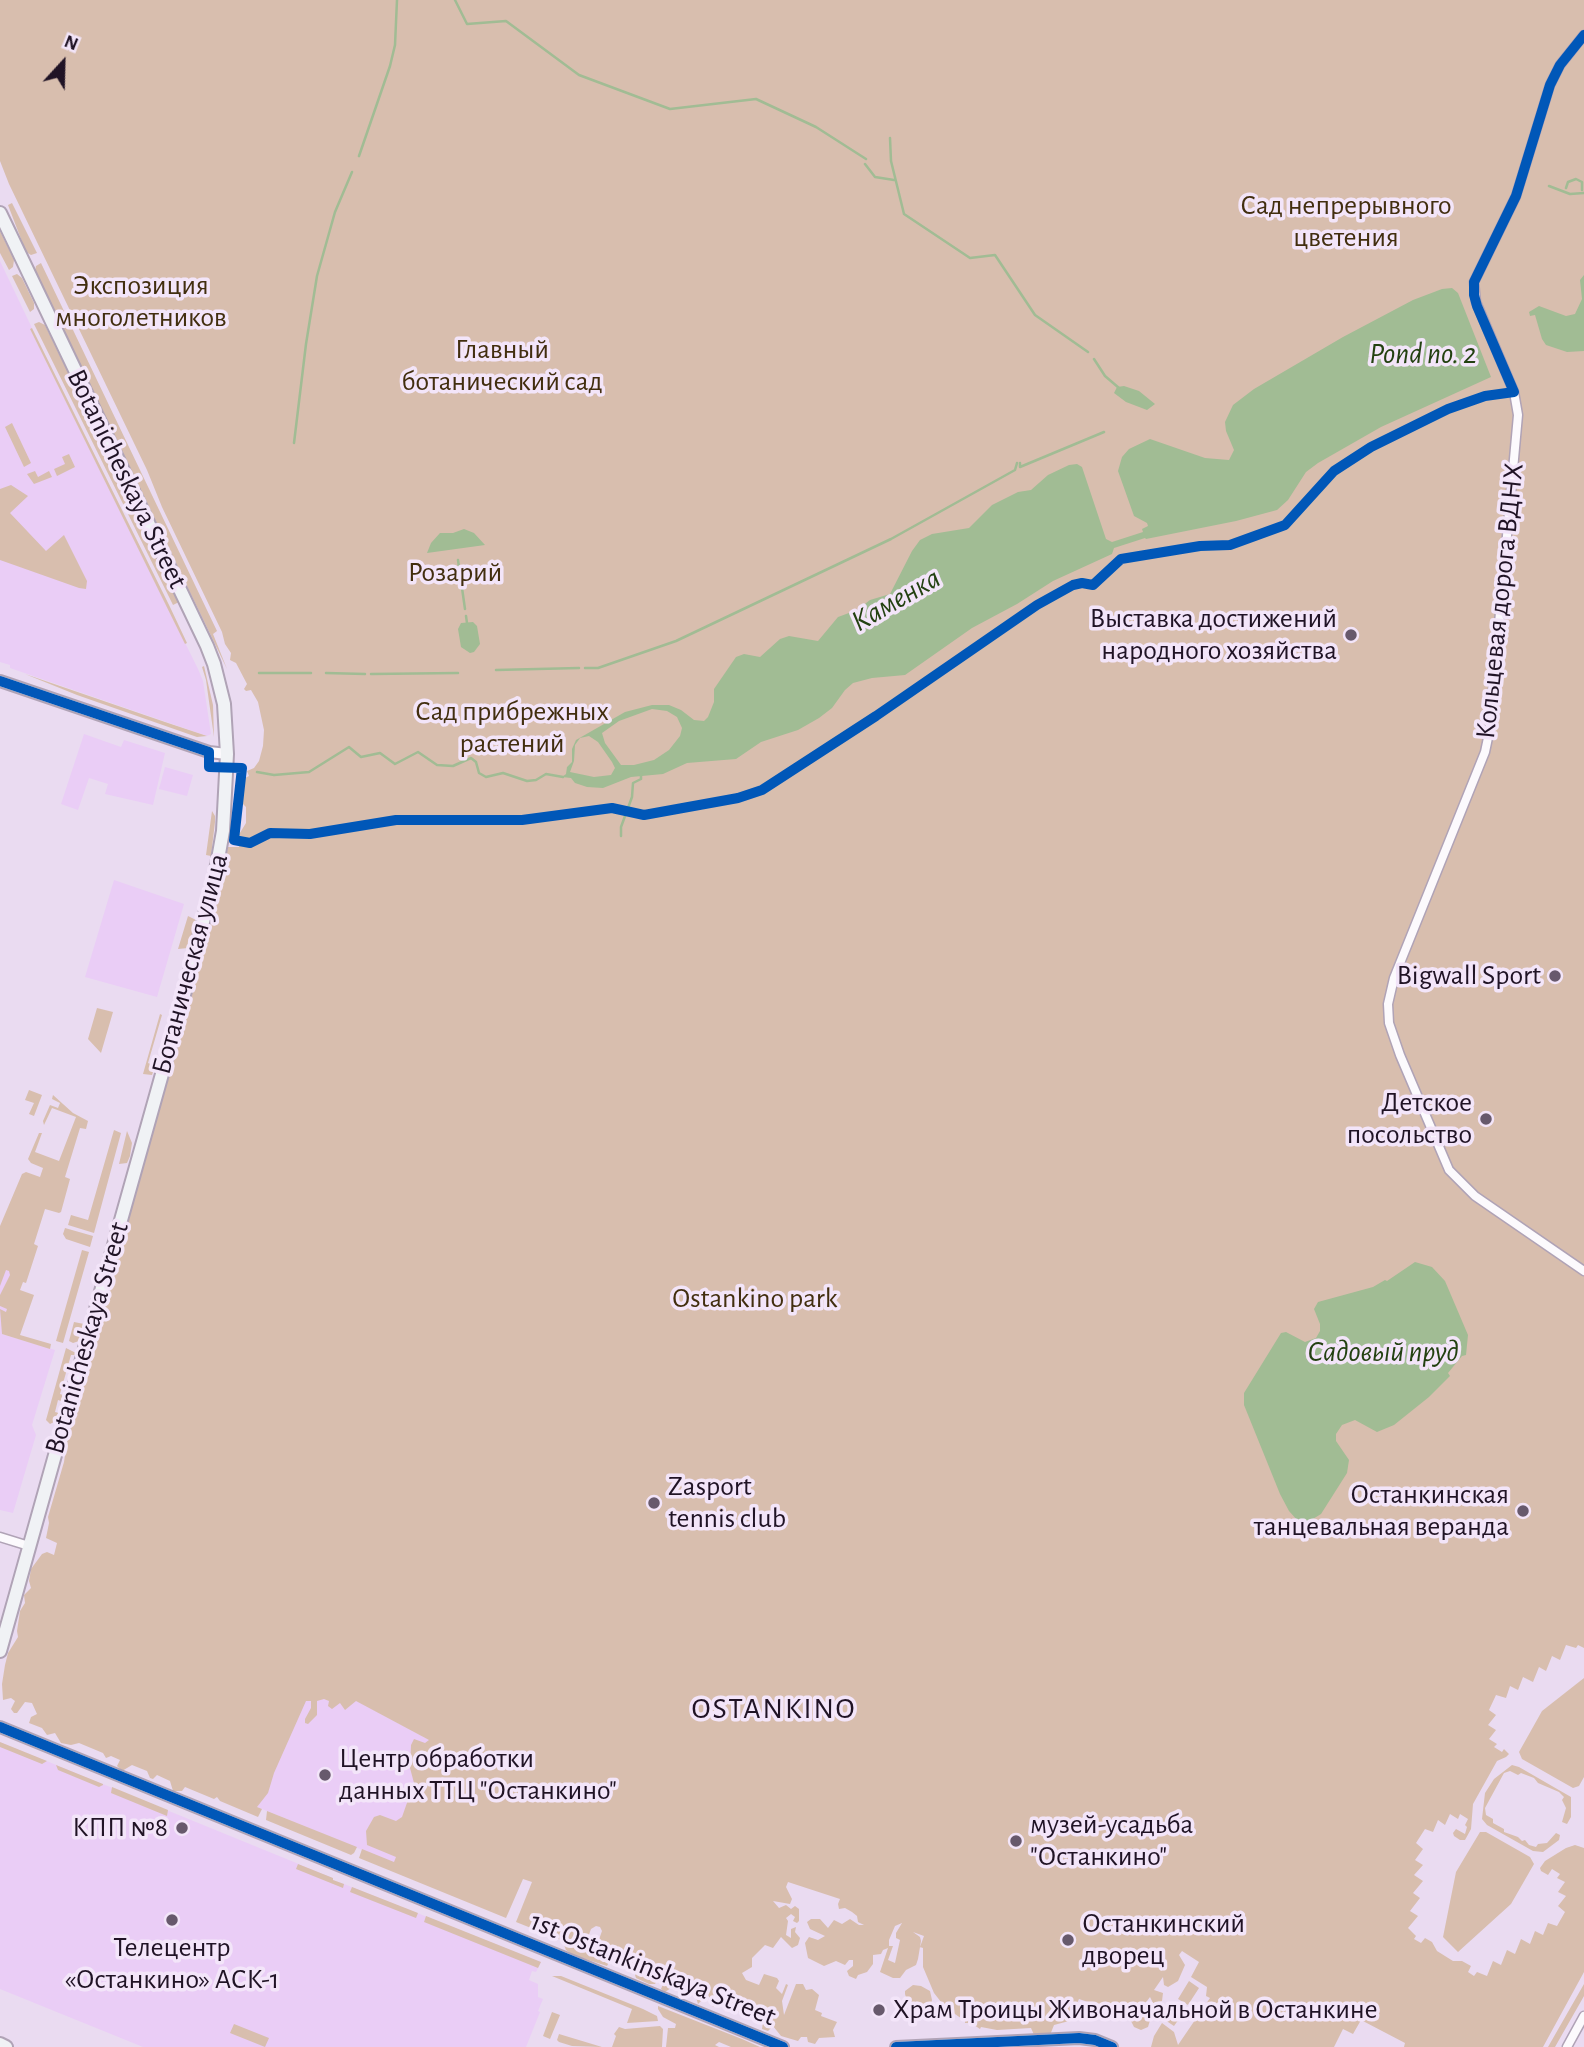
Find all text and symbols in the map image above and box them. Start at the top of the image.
north arrow [28,28,98,98]
text: N [61,32,81,54]
park label: Сад непрерывного цветения [1240,189,1452,255]
park label: Экспозиция многолетников [55,269,227,335]
park label: Главный ботанический сад [401,333,603,399]
water label: Pond no. 2 [1369,336,1477,372]
street label: Botanicheskaya Street [59,364,195,594]
street label: Кольцевая дорога ВДНХ [1469,461,1531,741]
park label: Розарий [408,556,502,590]
water label: Каменка [845,560,947,640]
place label: Выставка достижений народного хозяйства [1089,602,1337,668]
marker: Выставка достижений народного хозяйства [1343,627,1359,643]
park label: Сад прибрежных растений [415,695,609,761]
street label: Ботаническая улица [144,850,236,1078]
place label: Bigwall Sport [1397,959,1541,993]
marker: Bigwall Sport [1547,968,1563,984]
place label: Детское посольство [1347,1086,1472,1152]
marker: Детское посольство [1478,1111,1494,1127]
street label: Botanicheskaya Street [38,1218,136,1458]
park label: Ostankino park [672,1282,838,1316]
water label: Садовый пруд [1307,1334,1459,1370]
place label: Zasport tennis club [668,1470,786,1536]
place label: Останкинская танцевальная веранда [1254,1478,1509,1544]
marker: Zasport tennis club [646,1495,662,1511]
marker: Останкинская танцевальная веранда [1515,1503,1531,1519]
district label: OSTANKINO [693,1691,855,1727]
place label: Центр обработки данных ТТЦ "Останкино" [339,1742,617,1808]
marker: Центр обработки данных ТТЦ "Останкино" [317,1767,333,1783]
place label: музей-усадьба "Останкино" [1030,1808,1193,1874]
place label: КПП №8 [72,1811,168,1845]
marker: КПП №8 [174,1820,190,1836]
marker: музей-усадьба "Останкино" [1008,1833,1024,1849]
street label: 1st Ostankinskaya Street [525,1904,781,2034]
place label: Останкинский дворец [1082,1907,1245,1973]
marker: Телецентр «Останкино» АСК-1 [164,1912,180,1928]
place label: Телецентр «Останкино» АСК-1 [65,1931,279,1997]
marker: Останкинский дворец [1060,1932,1076,1948]
place label: Храм Троицы Живоначальной в Останкине [893,1993,1378,2027]
marker: Храм Троицы Живоначальной в Останкине [871,2002,887,2018]

